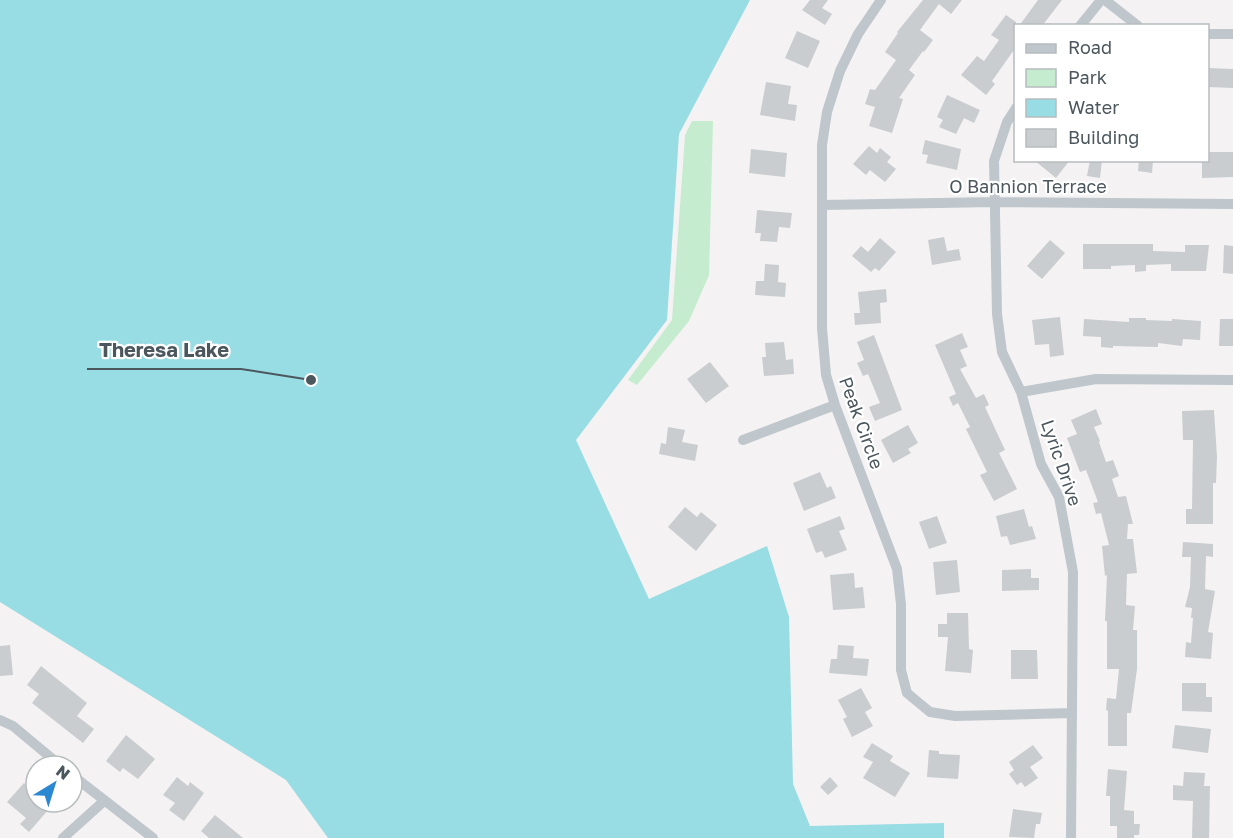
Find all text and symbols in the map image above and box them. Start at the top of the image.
legend [1014,24,1209,162]
text: Road [1068,36,1112,58]
text: Park [1068,66,1107,88]
text: Water [1068,96,1119,118]
text: Building [1068,126,1139,148]
street label: O Bannion Terrace [949,175,1107,197]
callout: Theresa Lake [87,331,241,369]
text: Theresa Lake [99,337,229,361]
street label: Peak Circle [835,373,889,472]
street label: Lyric Drive [1037,417,1087,509]
north arrow [24,754,84,814]
text: N [52,761,74,784]

